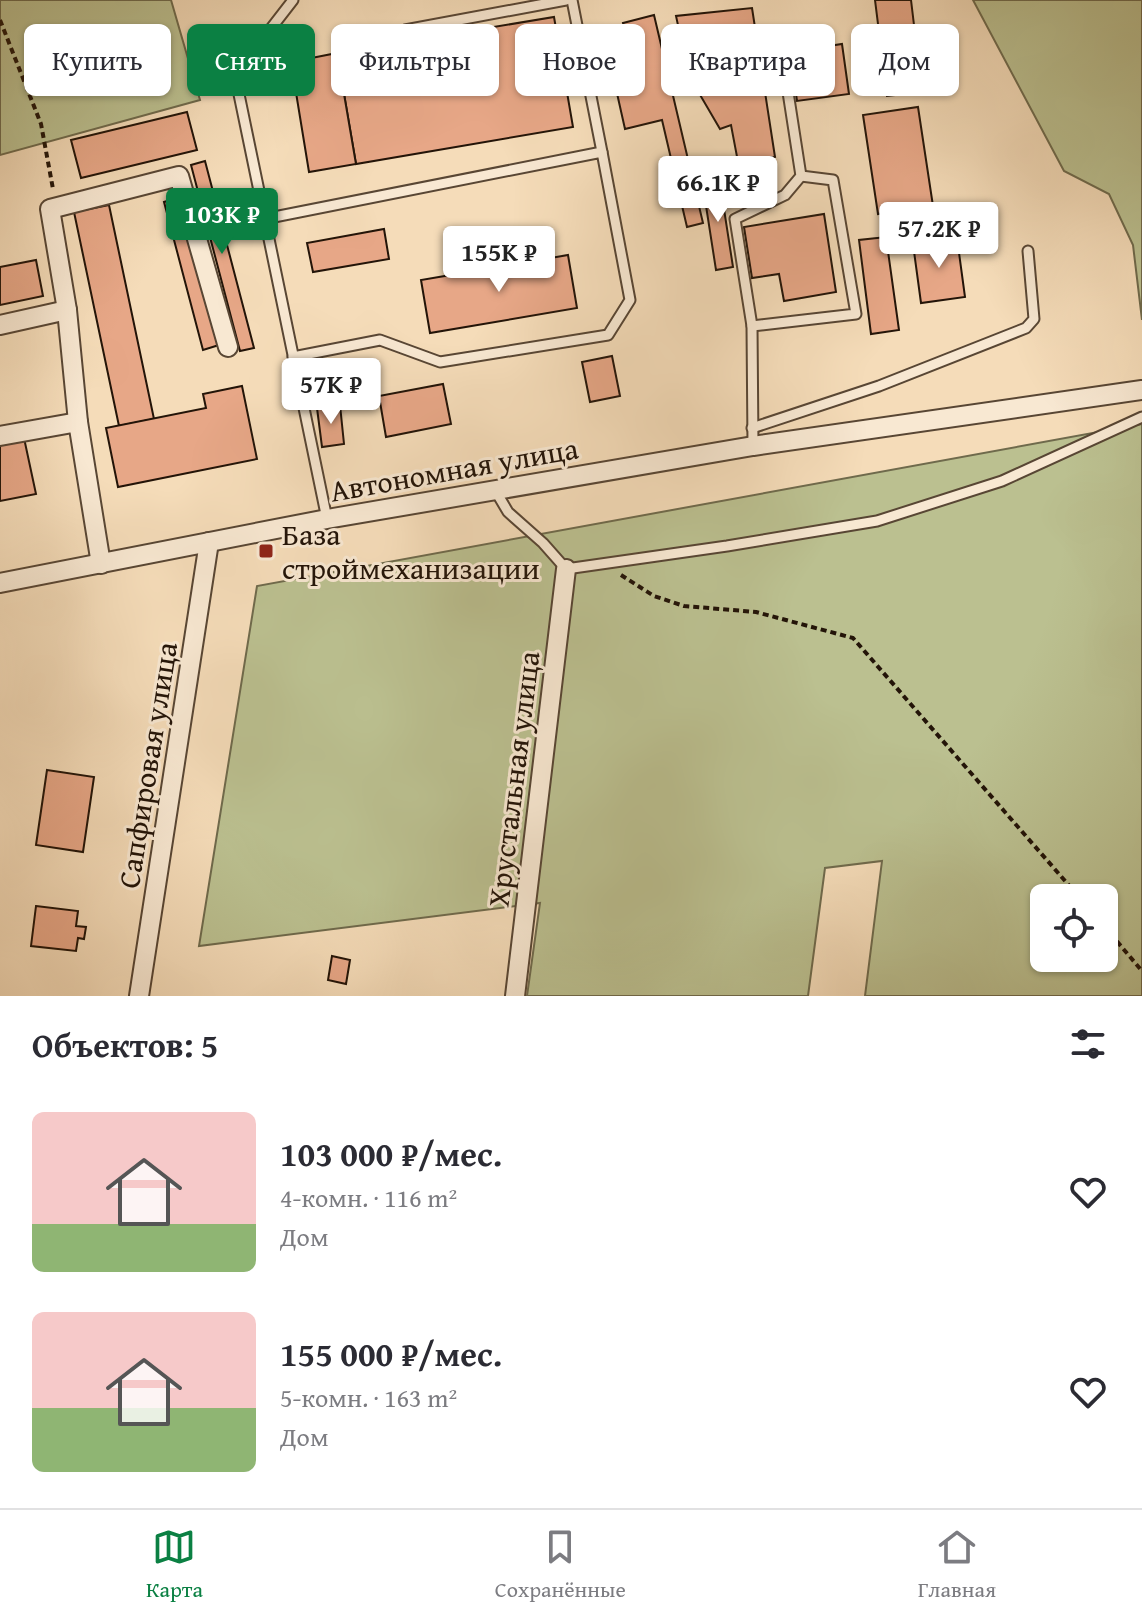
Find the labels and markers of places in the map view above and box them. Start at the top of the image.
pin: 66.1K ₽ [644,156,792,224]
pin: 103K ₽ [157,188,287,256]
pin: 57.2K ₽ [865,202,1013,270]
pin: 155K ₽ [434,226,564,294]
pin: 57K ₽ [275,358,387,426]
place label: База строймеханизации [282,512,540,590]
marker: База строймеханизации [257,542,275,560]

